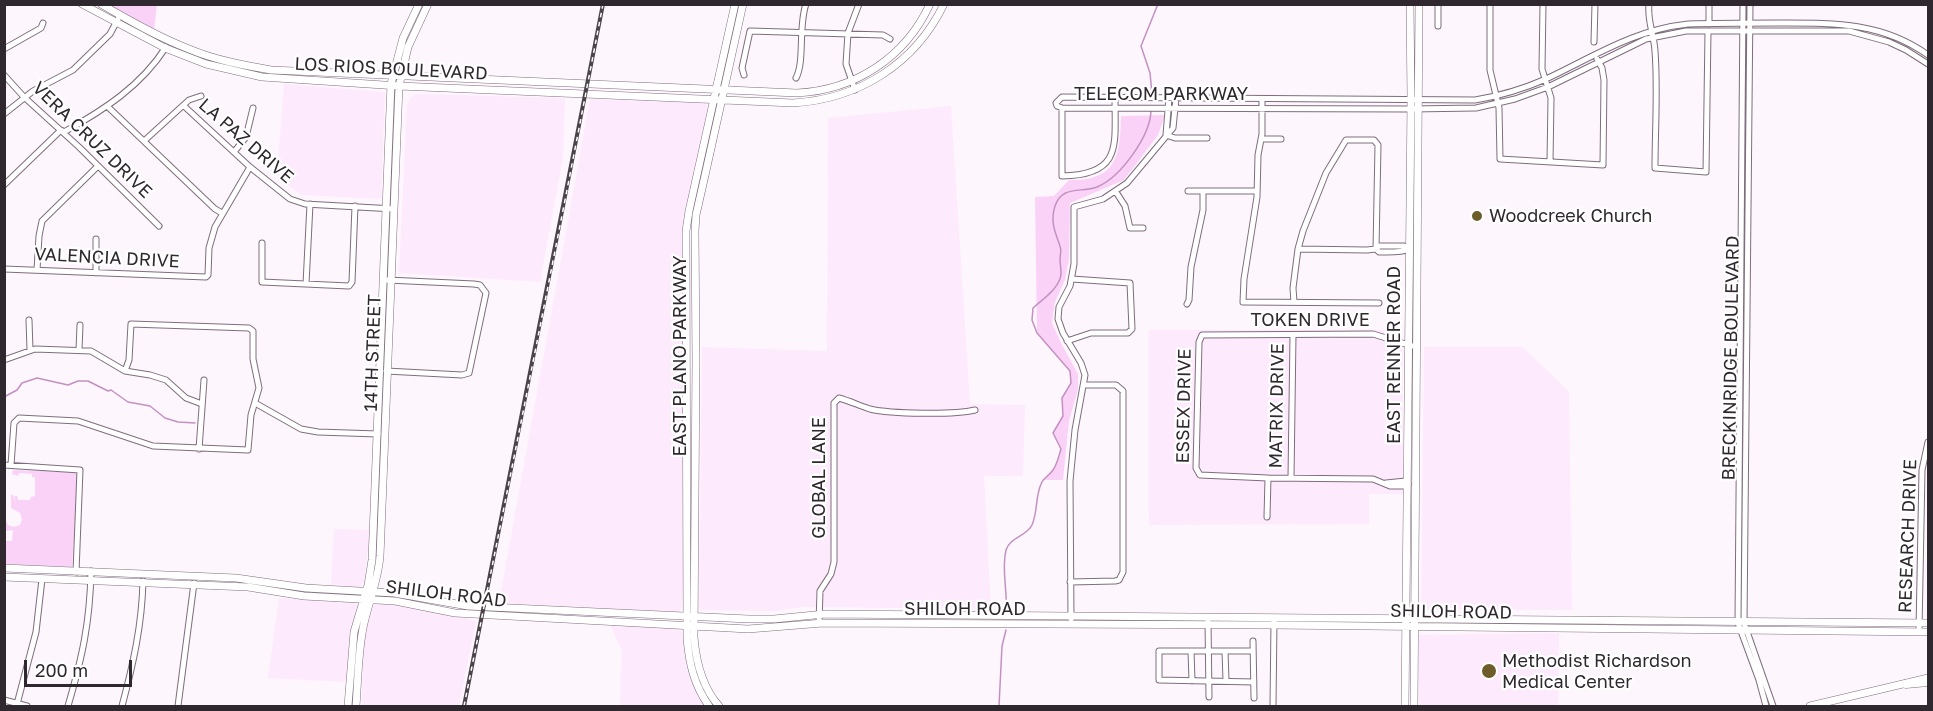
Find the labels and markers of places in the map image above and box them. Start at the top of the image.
place label: Woodcreek Church [1489,205,1652,227]
marker: Woodcreek Church [1470,209,1484,223]
place label: Methodist Richardson Medical Center [1502,650,1692,692]
marker: Methodist Richardson Medical Center [1480,662,1498,680]

